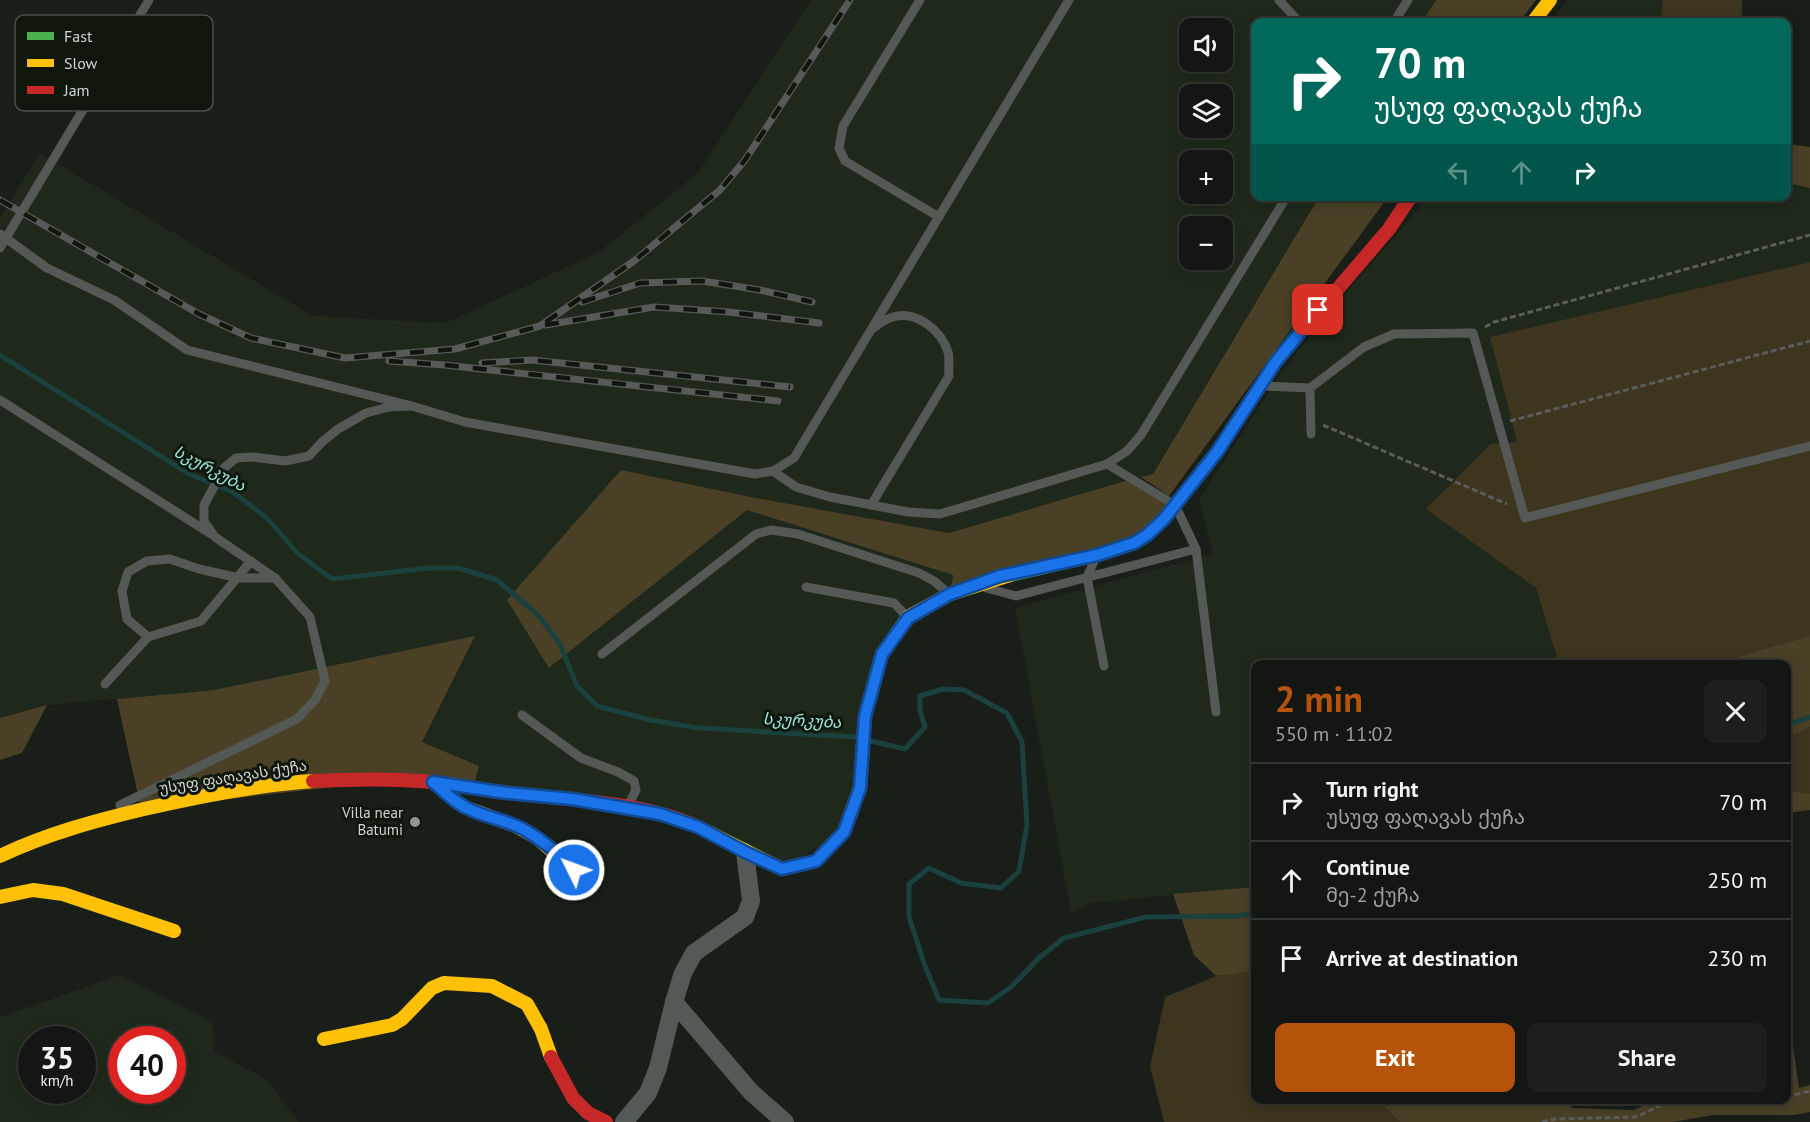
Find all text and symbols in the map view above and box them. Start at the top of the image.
legend [15,15,213,111]
map controls [1179,18,1233,270]
button: sound [1179,18,1233,72]
text: Fast [64,26,93,46]
text: 70 m [1374,35,1466,90]
icon: right [1275,42,1353,120]
text: Slow [64,53,98,73]
text: Jam [63,80,90,100]
button: layers [1179,84,1233,138]
text: უსუფ ფაღავას ქუჩა [1374,90,1643,124]
button: + [1179,150,1233,204]
icon: left [1442,156,1475,189]
icon: ahead [1505,156,1538,189]
icon: right [1568,156,1601,189]
button: − [1179,216,1233,270]
pin [1292,284,1343,335]
icon: arrive [1301,293,1334,326]
water label: სკურკუბა [171,441,250,495]
text: 2 min [1275,675,1363,722]
button: close [1704,680,1767,743]
water label: სკურკუბა [762,708,842,732]
text: 550 m · 11:02 [1275,721,1393,747]
street label: უსუფ ფაღავას ქუჩა [158,755,308,798]
text: Turn right [1326,775,1418,803]
icon: right [1275,786,1308,819]
text: 70 m [1719,788,1767,816]
place label: Villa near Batumi [341,803,403,839]
text: უსუფ ფაღავას ქუჩა [1326,804,1525,830]
marker: Villa near Batumi [408,815,422,829]
position arrow [542,838,606,902]
text: Continue [1326,853,1410,881]
icon: ahead [1275,864,1308,897]
text: 250 m [1707,866,1767,894]
text: მე-2 ქუჩა [1326,882,1420,908]
icon: arrive [1275,942,1308,975]
text: Arrive at destination [1326,944,1518,972]
text: 230 m [1707,944,1767,972]
button: Exit [1275,1023,1515,1092]
button: Share [1527,1023,1767,1092]
speed limit sign: 40 [108,1026,186,1104]
text: 35 [40,1038,74,1077]
text: km/h [41,1071,73,1090]

